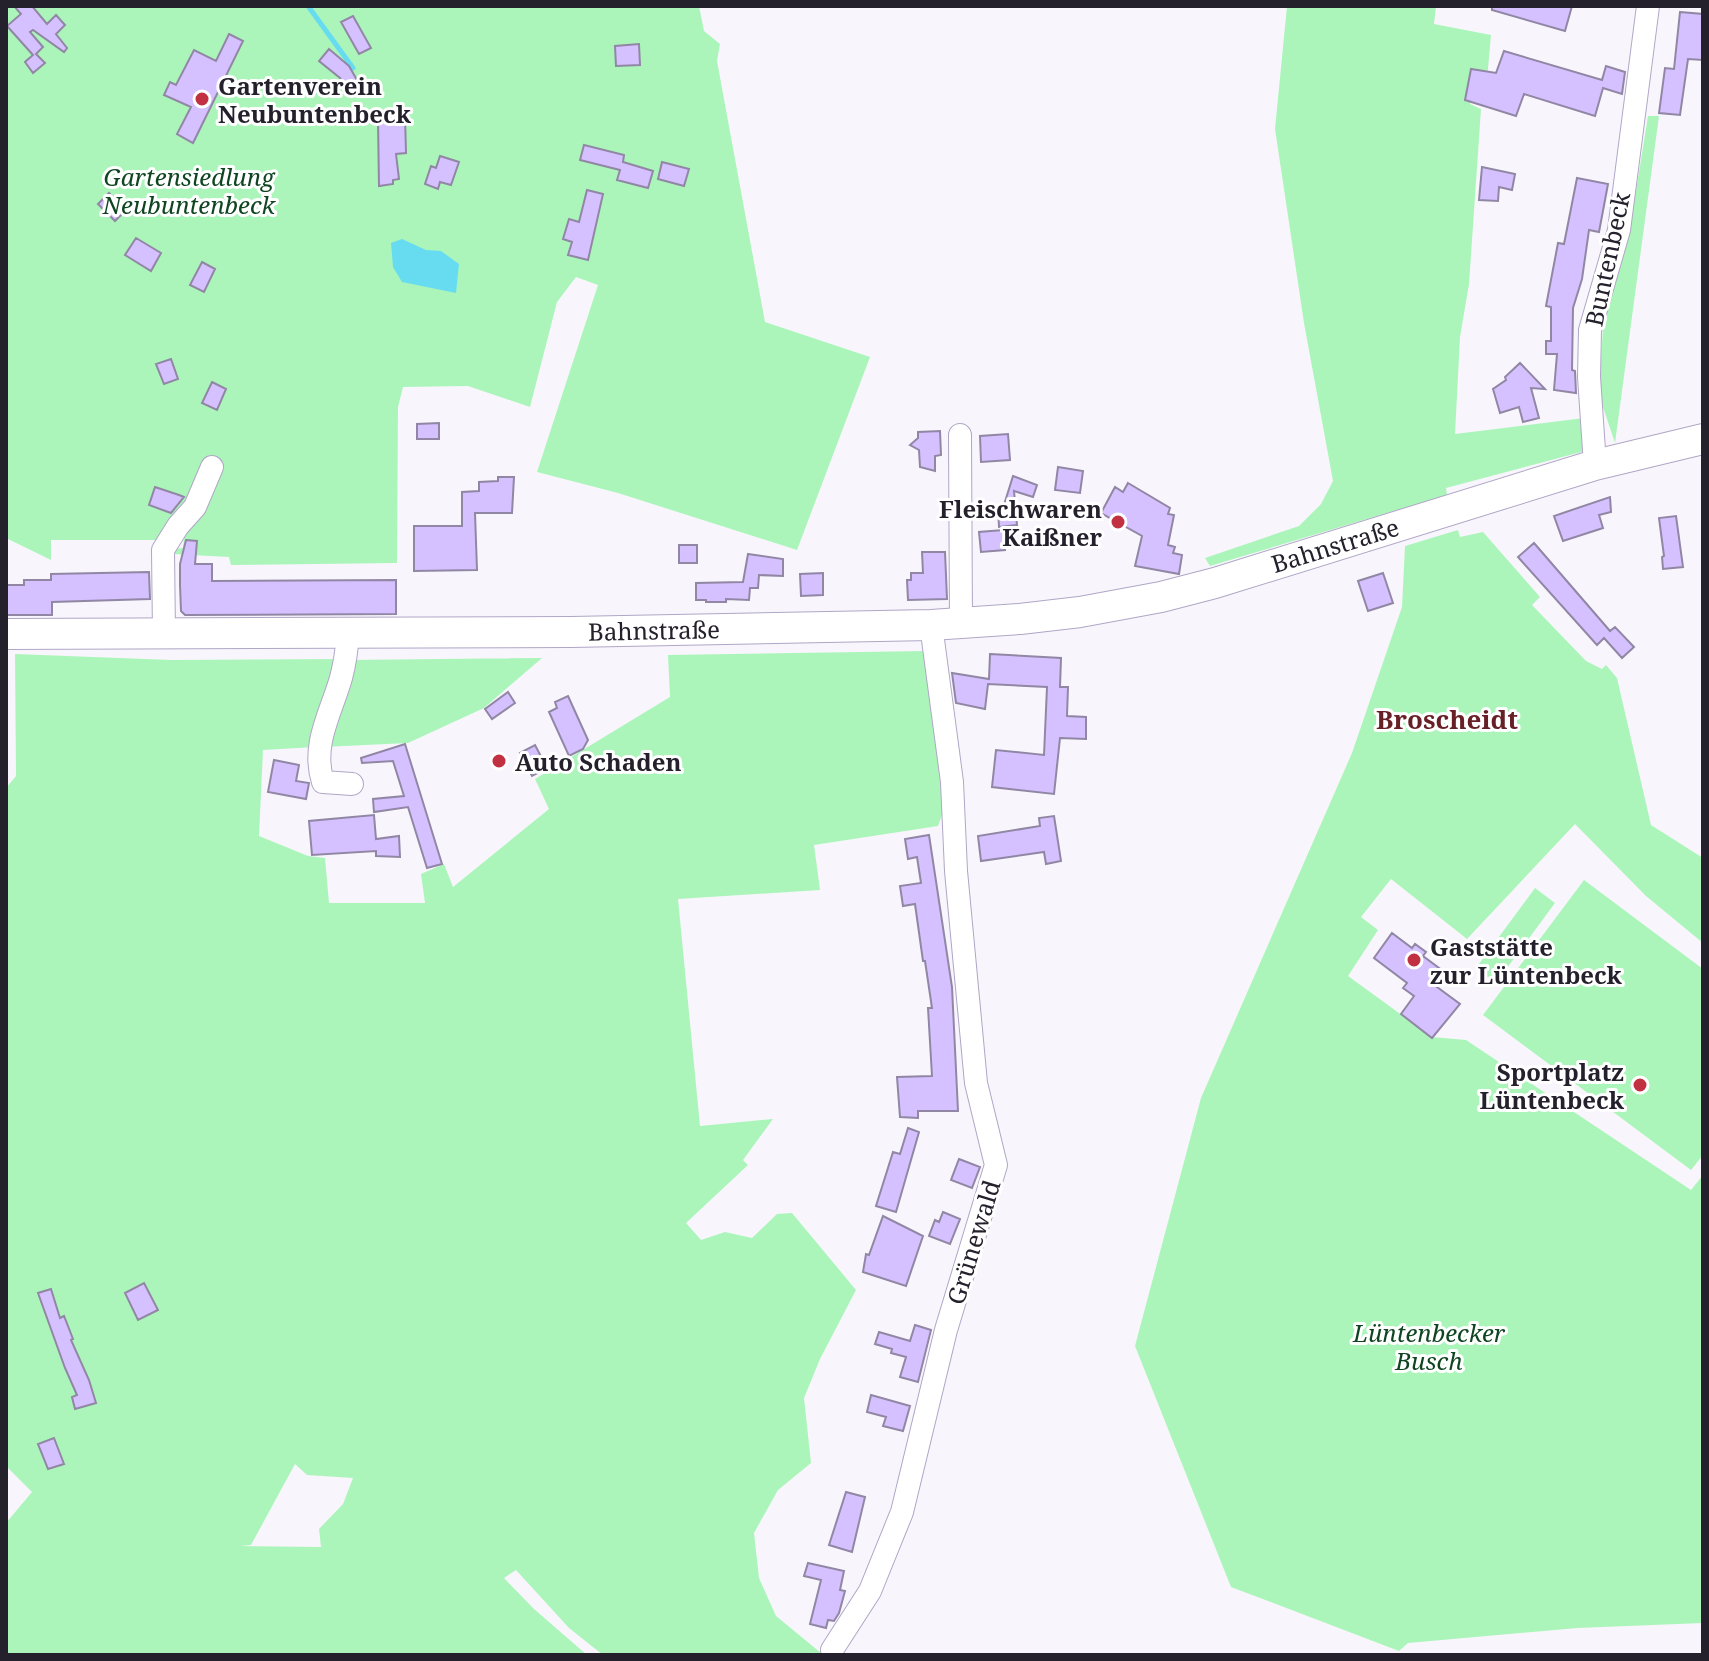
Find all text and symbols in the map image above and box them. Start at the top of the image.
place label: Gartenverein Neubuntenbeck [218,69,412,130]
marker: Gartenverein Neubuntenbeck [193,90,211,108]
park label: Gartensiedlung Neubuntenbeck [102,160,277,221]
street label: Buntenbeck [1577,188,1638,329]
place label: Fleischwaren Kaißner [939,492,1102,553]
street label: Bahnstraße [1267,510,1403,580]
marker: Fleischwaren Kaißner [1109,513,1127,531]
street label: Bahnstraße [588,612,720,648]
district label: Broscheidt [1376,701,1518,737]
place label: Auto Schaden [515,745,682,778]
marker: Auto Schaden [490,752,508,770]
place label: Gaststätte zur Lüntenbeck [1430,930,1623,991]
marker: Gaststätte zur Lüntenbeck [1405,951,1423,969]
place label: Sportplatz Lüntenbeck [1480,1055,1625,1116]
marker: Sportplatz Lüntenbeck [1631,1076,1649,1094]
street label: Grünewald [938,1176,1008,1308]
park label: Lüntenbecker Busch [1352,1316,1506,1377]

